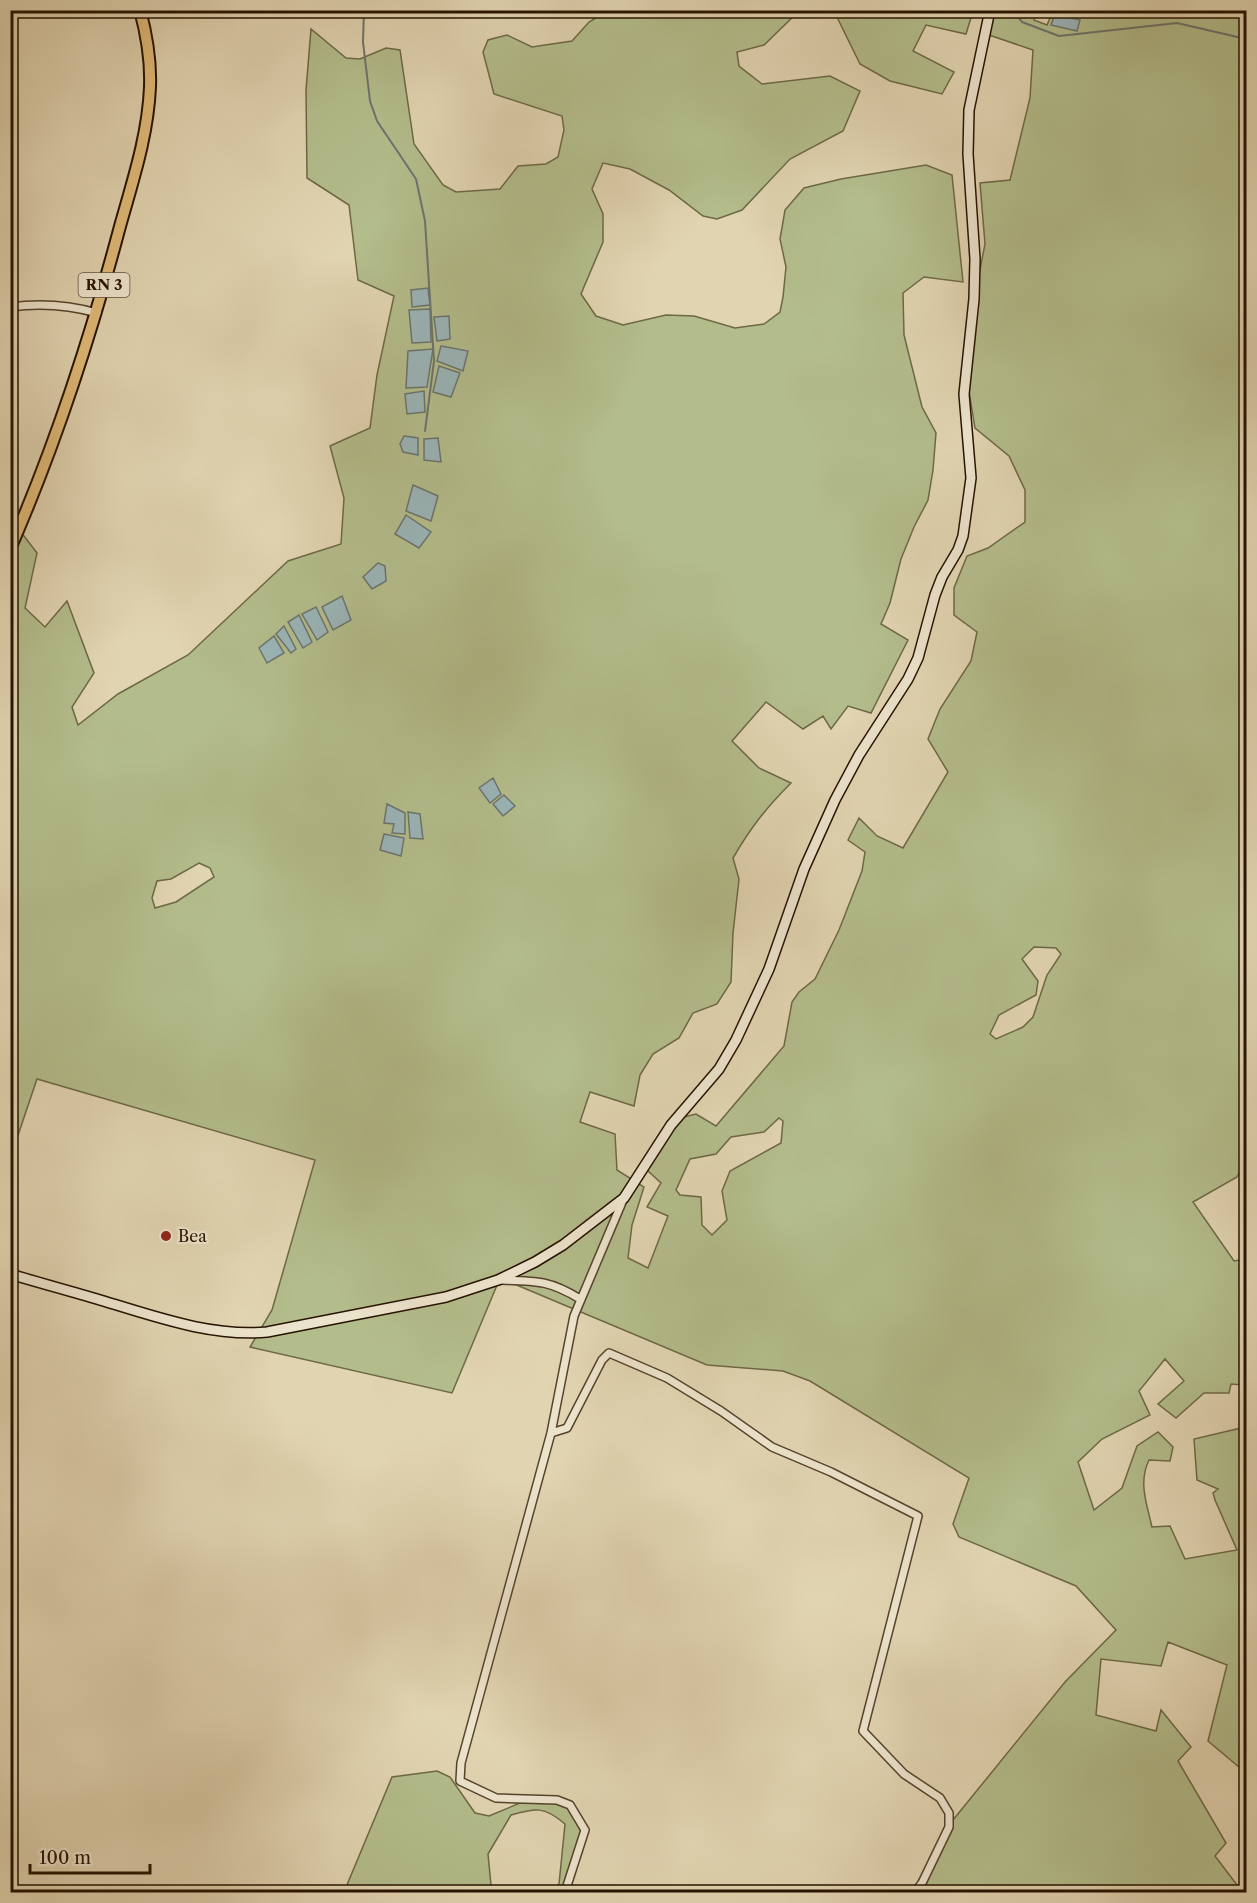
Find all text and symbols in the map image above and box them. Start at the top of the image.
road number: RN 3 [78,273,130,297]
place label: Bea [178,1226,207,1246]
marker: Bea [159,1229,173,1243]
scale bar [30,1837,150,1875]
text: 100 m [39,1847,91,1869]

